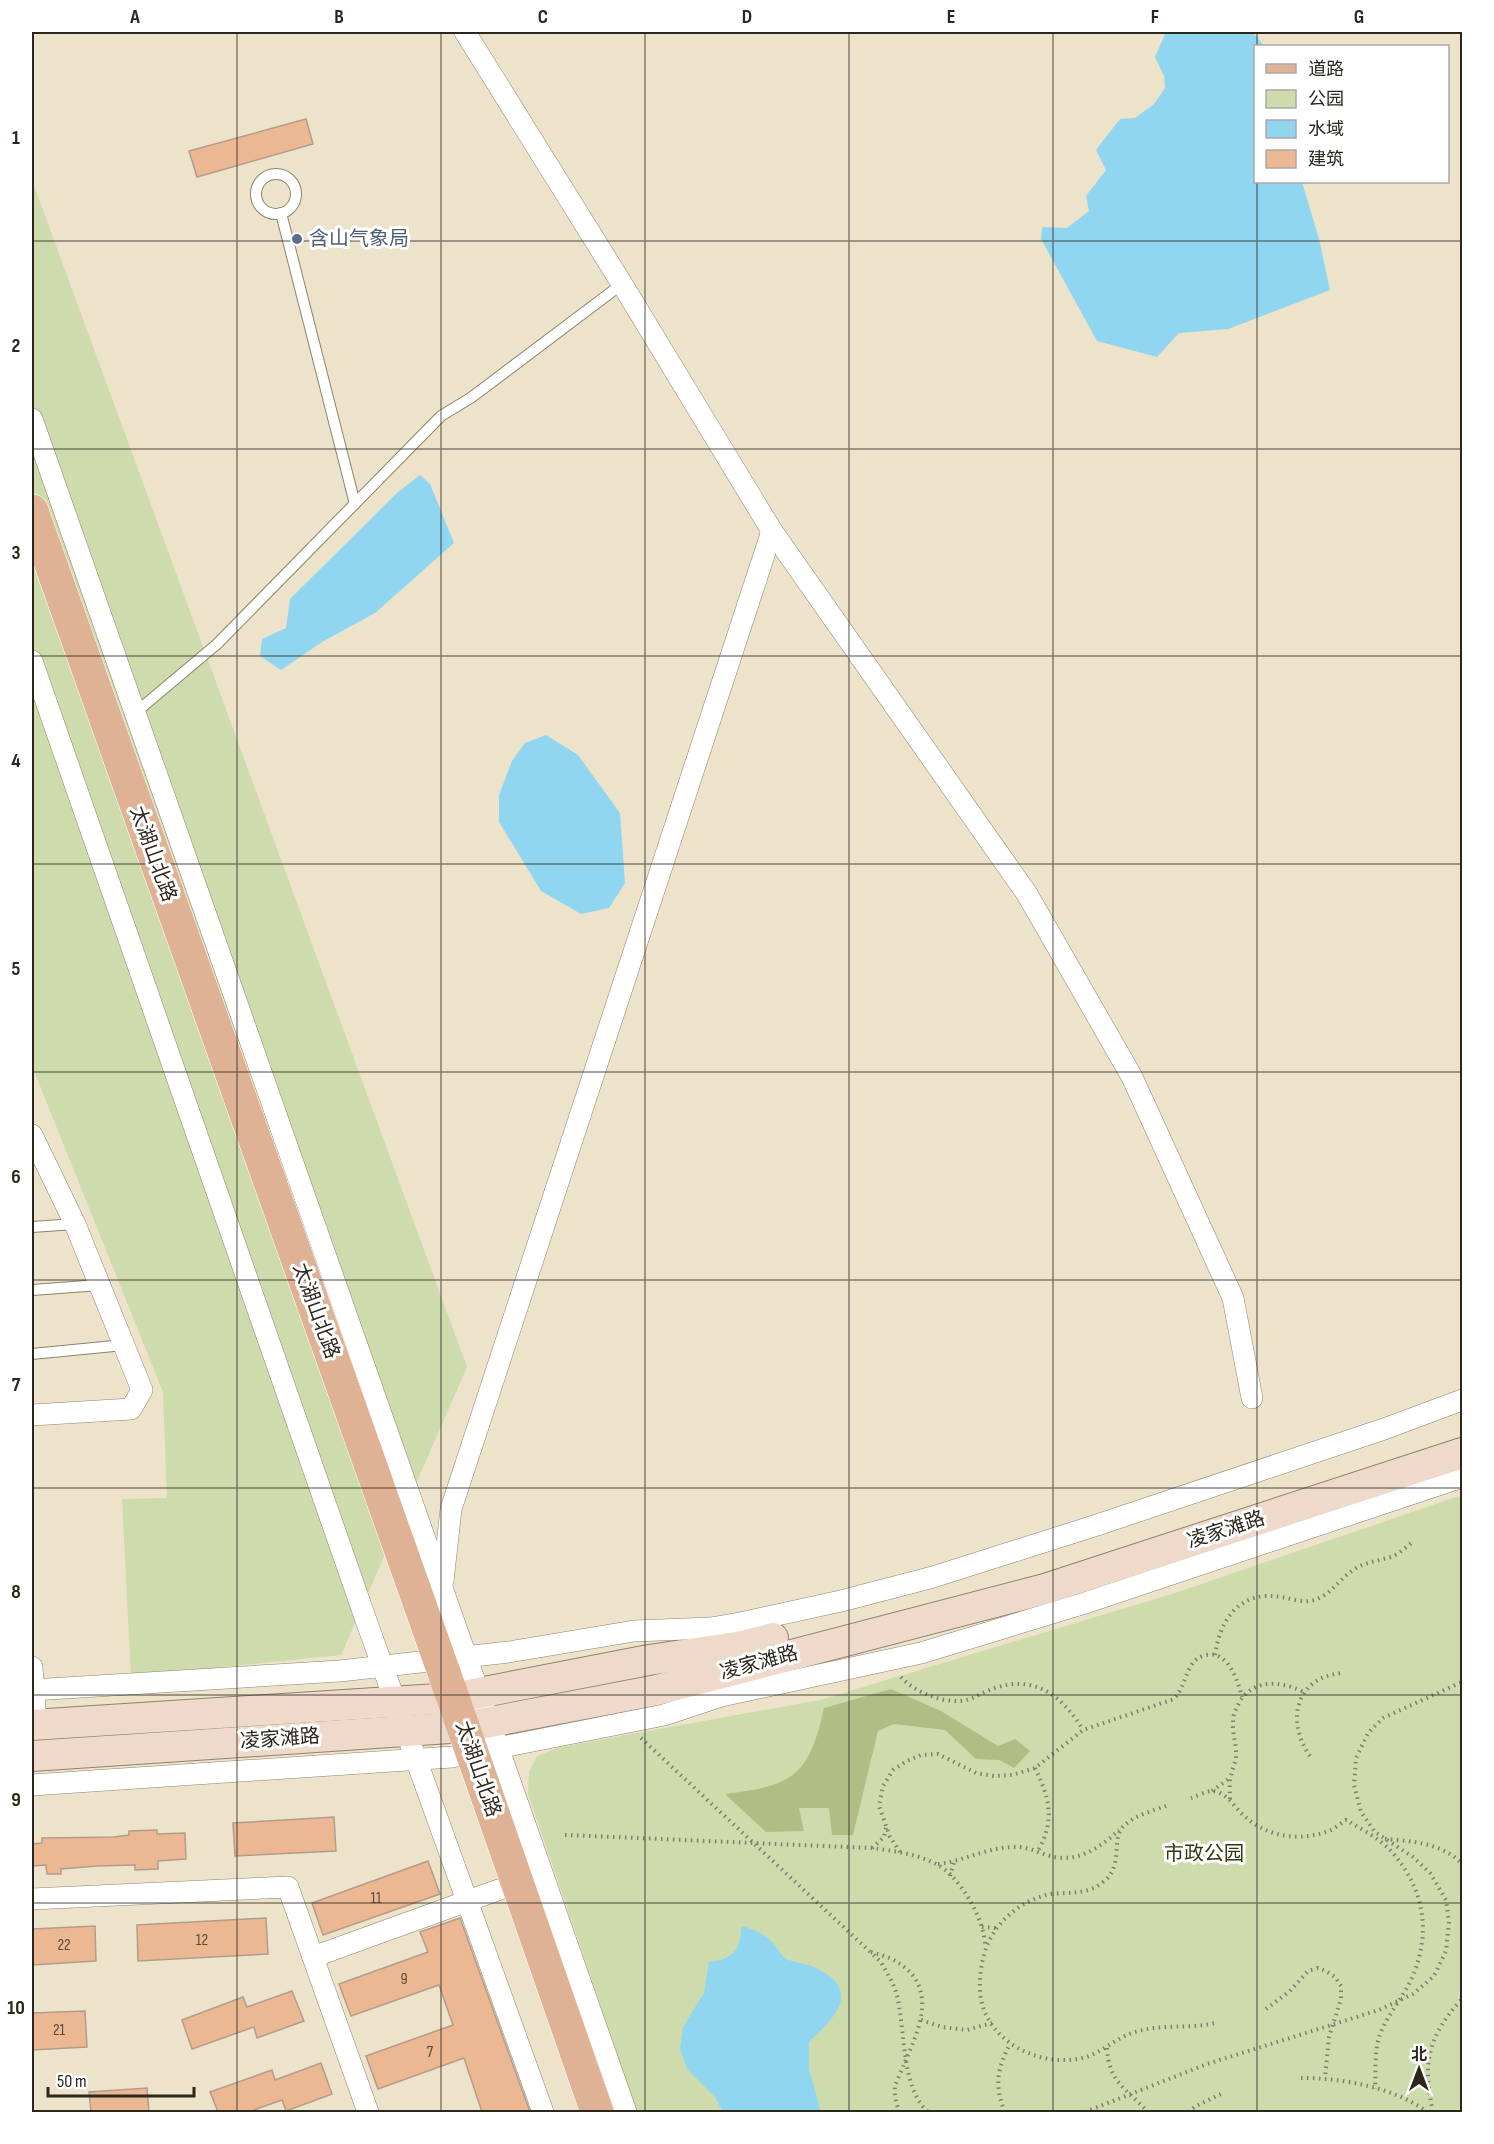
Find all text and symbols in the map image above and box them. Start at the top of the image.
text: A [129,5,140,29]
text: B [334,5,344,29]
text: C [538,5,548,29]
text: D [742,5,752,29]
text: E [947,5,955,29]
text: F [1151,5,1159,29]
text: G [1354,5,1364,29]
legend [1254,45,1449,183]
text: 道路 [1308,59,1344,80]
text: 公园 [1308,89,1344,110]
text: 水域 [1308,119,1344,140]
text: 1 [12,126,20,150]
text: 建筑 [1308,149,1344,170]
place label: 含山气象局 [309,227,409,251]
marker: 含山气象局 [290,232,304,246]
text: 2 [12,334,20,358]
text: 3 [12,541,21,565]
text: 4 [11,749,21,773]
street label: 太湖山北路 [125,803,181,905]
text: 5 [12,957,21,981]
text: 6 [11,1165,21,1189]
street label: 太湖山北路 [288,1260,344,1362]
text: 7 [12,1373,21,1397]
street label: 凌家滩路 [1184,1506,1268,1554]
text: 8 [11,1580,21,1604]
street label: 凌家滩路 [717,1641,801,1685]
street label: 太湖山北路 [450,1718,506,1820]
street label: 凌家滩路 [239,1724,321,1754]
text: 9 [11,1788,21,1812]
park label: 市政公园 [1164,1842,1244,1866]
house number: 11 [370,1889,382,1908]
house number: 12 [196,1931,208,1950]
house number: 22 [57,1936,71,1955]
house number: 9 [400,1970,408,1989]
text: 10 [7,1996,25,2020]
house number: 21 [53,2021,66,2040]
north arrow [1389,2039,1449,2099]
house number: 7 [427,2043,434,2062]
text: 北 [1411,2046,1427,2065]
scale bar [48,2060,194,2098]
text: 50 m [57,2071,87,2092]

